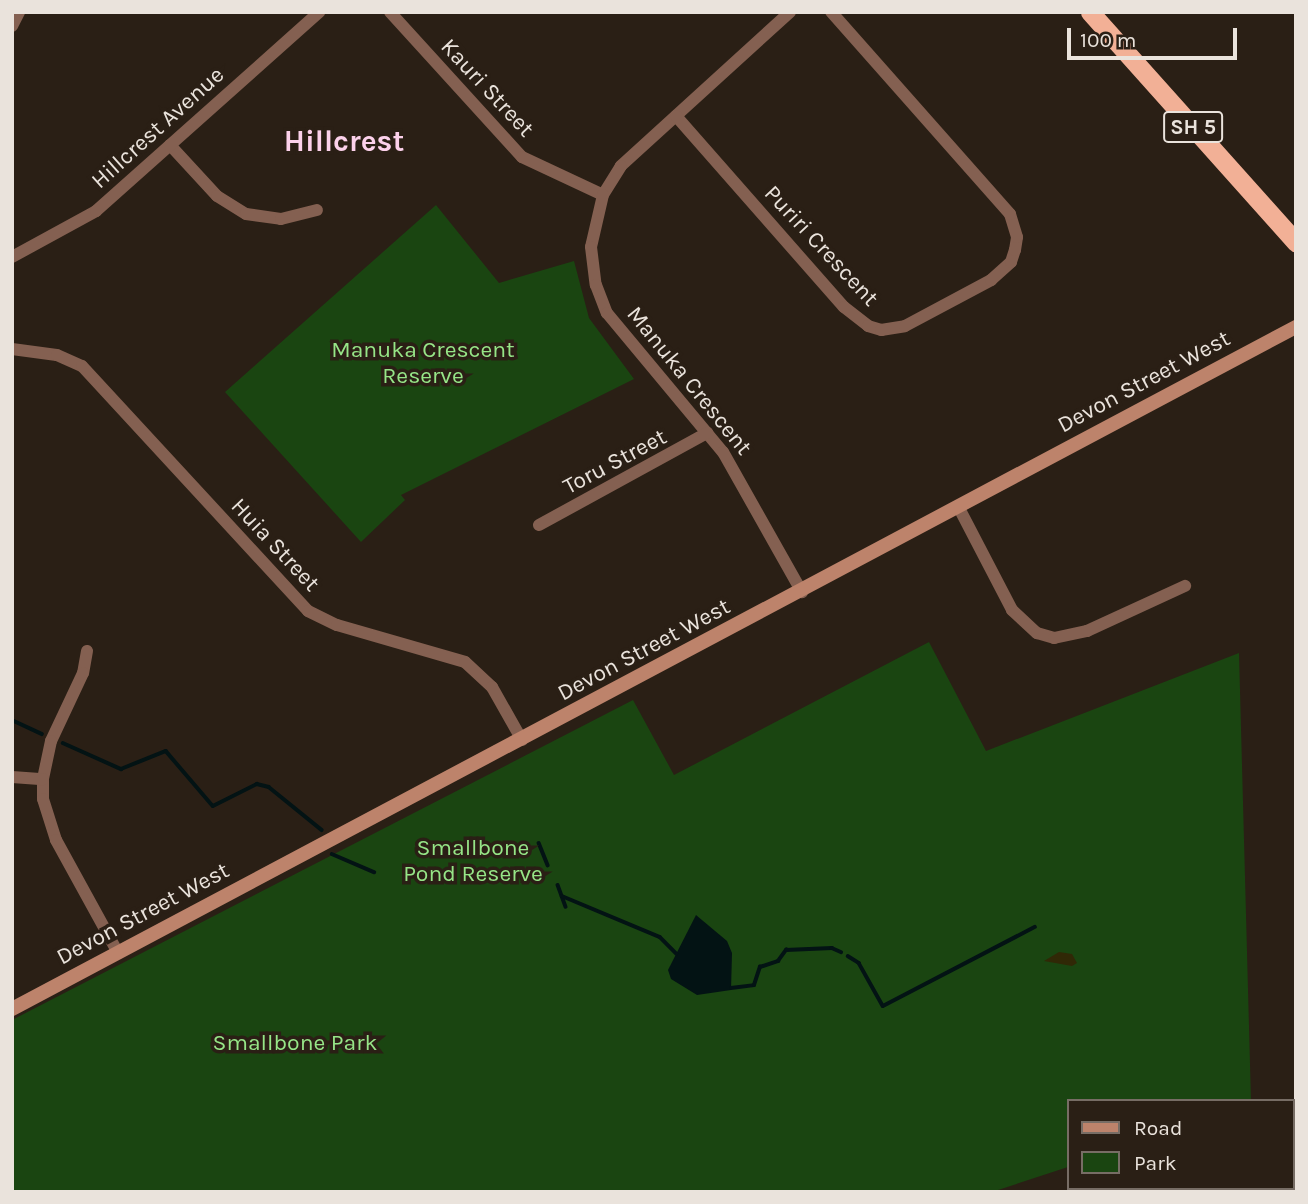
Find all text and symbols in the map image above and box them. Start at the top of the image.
scale bar [1070,14,1240,58]
text: 100 m [1080,28,1137,52]
street label: Kauri Street [435,33,539,143]
street label: Hillcrest Avenue [86,61,230,195]
road number: SH 5 [1162,110,1224,144]
district label: Hillcrest [284,123,404,159]
street label: Puriri Crescent [758,180,884,312]
street label: Manuka Crescent [621,301,757,461]
street label: Devon Street West [1053,325,1235,439]
park label: Manuka Crescent Reserve [331,336,515,390]
street label: Toru Street [559,423,671,501]
street label: Huia Street [225,493,325,597]
street label: Devon Street West [553,593,735,707]
park label: Smallbone Pond Reserve [403,834,543,888]
street label: Devon Street West [52,857,234,971]
park label: Smallbone Park [213,1029,377,1057]
legend [1066,1099,1294,1190]
text: Road [1134,1116,1182,1140]
text: Park [1134,1151,1177,1175]

